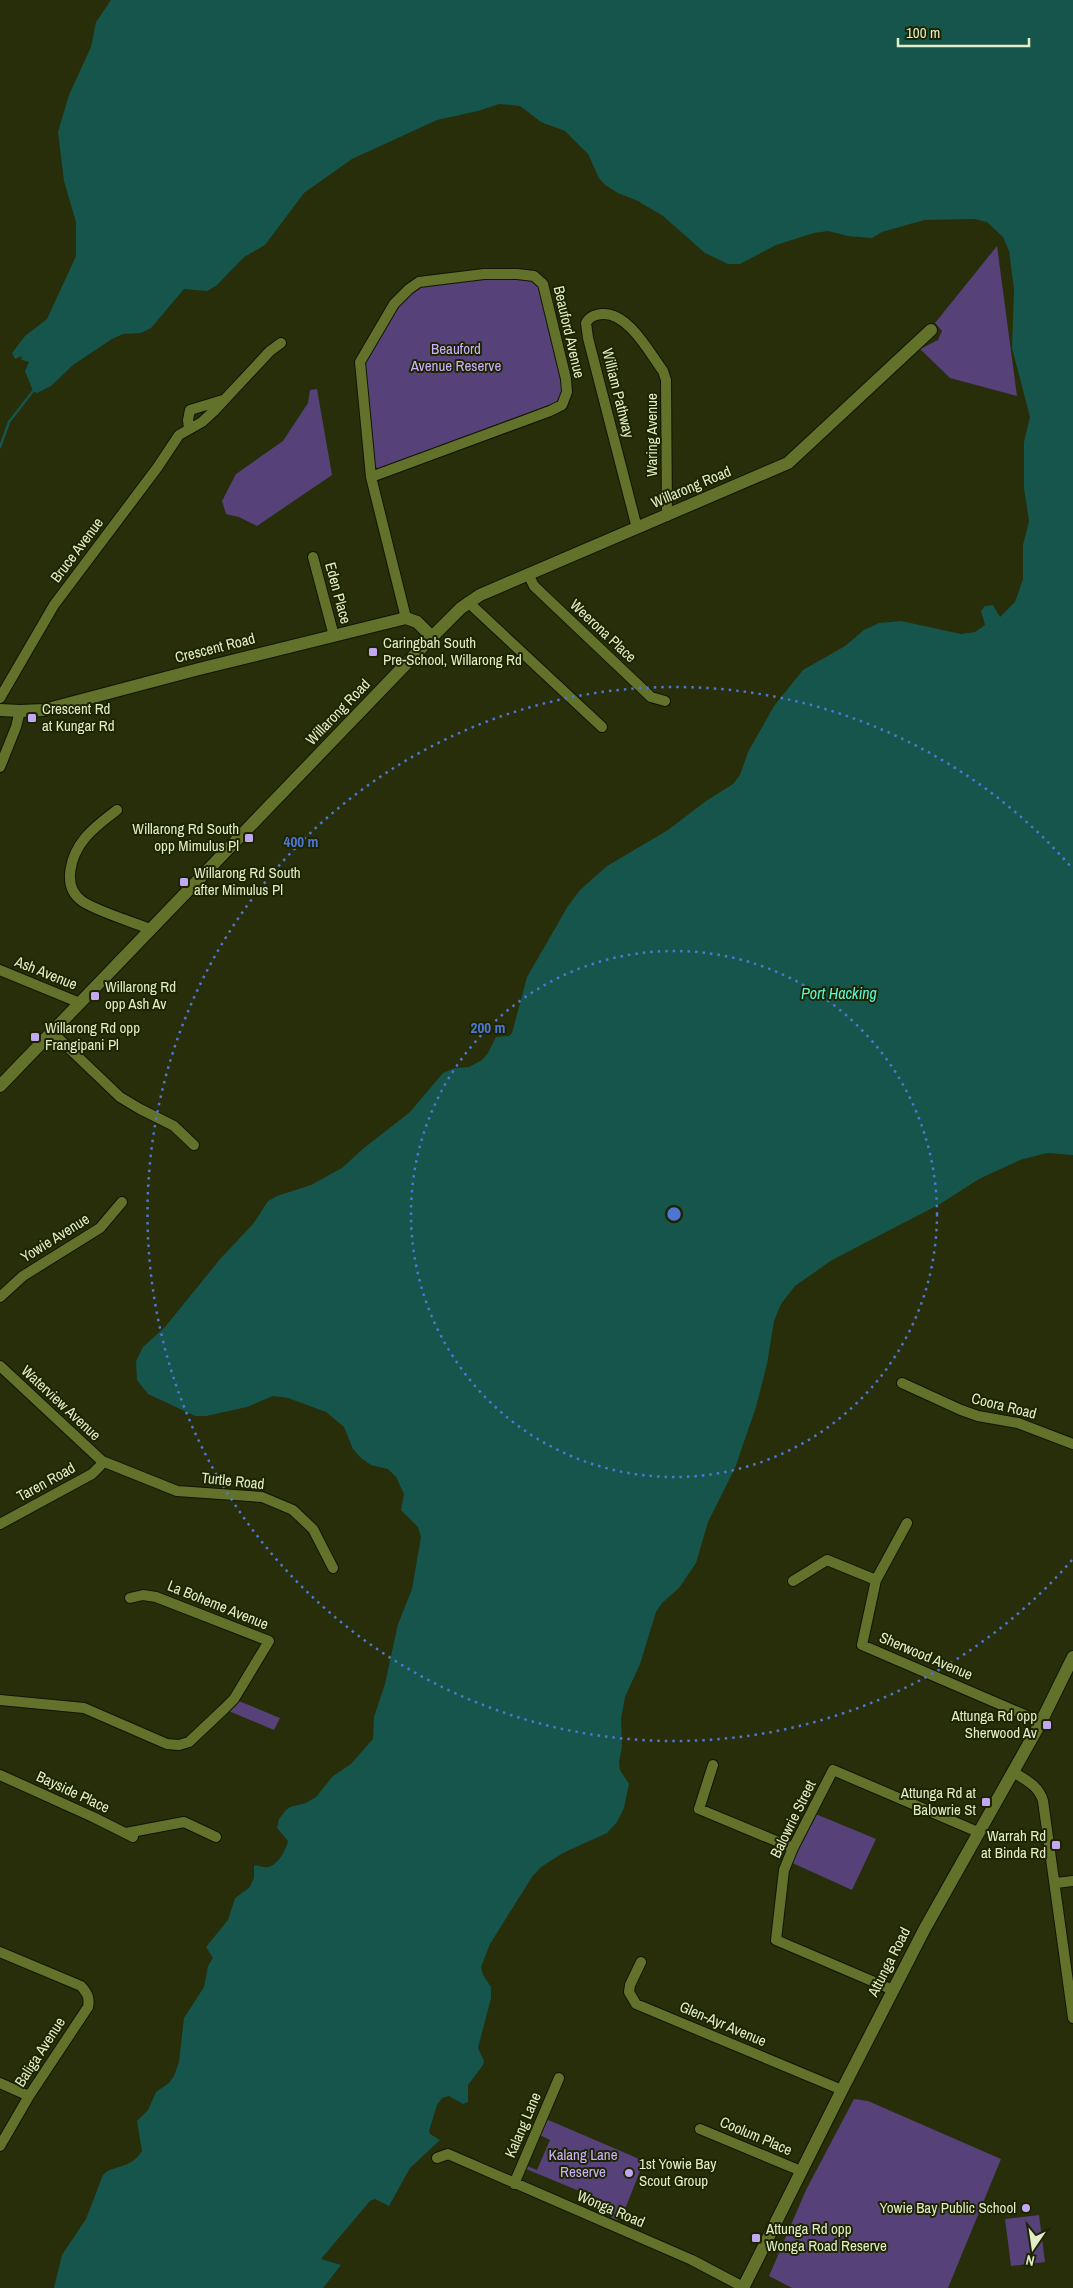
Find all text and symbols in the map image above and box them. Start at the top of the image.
scale bar [898,15,1029,47]
text: 100 m [906,22,940,43]
street label: Beauford Avenue [549,284,590,380]
park label: Beauford Avenue Reserve [410,338,502,376]
street label: William Pathway [597,346,640,441]
street label: Waring Avenue [641,393,662,477]
street label: Willarong Road [648,460,734,513]
street label: Bruce Avenue [45,513,108,587]
street label: Eden Place [320,560,357,626]
street label: Weerona Place [566,594,641,667]
street label: Crescent Road [173,627,257,668]
place label: Caringbah South Pre-School, Willarong Rd [383,632,522,670]
marker: Caringbah South Pre-School, Willarong Rd [367,646,379,658]
street label: Willarong Road [301,674,375,749]
place label: Crescent Rd at Kungar Rd [42,698,114,736]
marker: Crescent Rd at Kungar Rd [26,712,38,724]
place label: Willarong Rd South opp Mimulus Pl [132,818,239,856]
text: 400 m [284,831,318,852]
marker: Willarong Rd South opp Mimulus Pl [243,832,255,844]
place label: Willarong Rd South after Mimulus Pl [194,862,301,900]
marker: Willarong Rd South after Mimulus Pl [178,876,190,888]
street label: Ash Avenue [11,950,81,995]
place label: Willarong Rd opp Ash Av [105,976,176,1014]
water label: Port Hacking [801,982,877,1004]
marker: Willarong Rd opp Ash Av [89,990,101,1002]
place label: Willarong Rd opp Frangipani Pl [45,1017,140,1055]
text: 200 m [471,1017,505,1038]
marker: Willarong Rd opp Frangipani Pl [29,1031,41,1043]
centre of rings [665,1205,683,1223]
street label: Yowie Avenue [16,1208,93,1267]
street label: Waterview Avenue [17,1360,106,1445]
street label: Coora Road [969,1387,1039,1424]
street label: Taren Road [13,1457,79,1506]
street label: Turtle Road [201,1467,266,1494]
street label: La Boheme Avenue [165,1575,272,1634]
street label: Sherwood Avenue [876,1626,976,1685]
place label: Attunga Rd opp Sherwood Av [951,1705,1038,1743]
marker: Attunga Rd opp Sherwood Av [1041,1719,1053,1731]
street label: Bayside Place [33,1765,113,1818]
street label: Balowrie Street [765,1776,821,1861]
place label: Attunga Rd at Balowrie St [900,1782,977,1820]
marker: Attunga Rd at Balowrie St [980,1796,992,1808]
place label: Warrah Rd at Binda Rd [981,1825,1046,1863]
marker: Warrah Rd at Binda Rd [1050,1839,1062,1851]
street label: Attunga Road [862,1923,915,2001]
street label: Glen-Ayr Avenue [676,1996,770,2051]
street label: Baliga Avenue [9,2013,70,2091]
street label: Kalang Lane [499,2089,546,2161]
street label: Coolum Place [717,2111,796,2160]
park label: Kalang Lane Reserve [548,2144,618,2182]
place label: 1st Yowie Bay Scout Group [639,2153,717,2191]
marker: 1st Yowie Bay Scout Group [623,2167,635,2179]
street label: Wonga Road [574,2185,648,2232]
place label: Yowie Bay Public School [880,2197,1016,2218]
marker: Yowie Bay Public School [1020,2202,1032,2214]
place label: Attunga Rd opp Wonga Road Reserve [765,2218,887,2256]
north arrow [1008,2223,1058,2273]
marker: Attunga Rd opp Wonga Road Reserve [750,2232,762,2244]
text: N [1024,2251,1036,2270]

